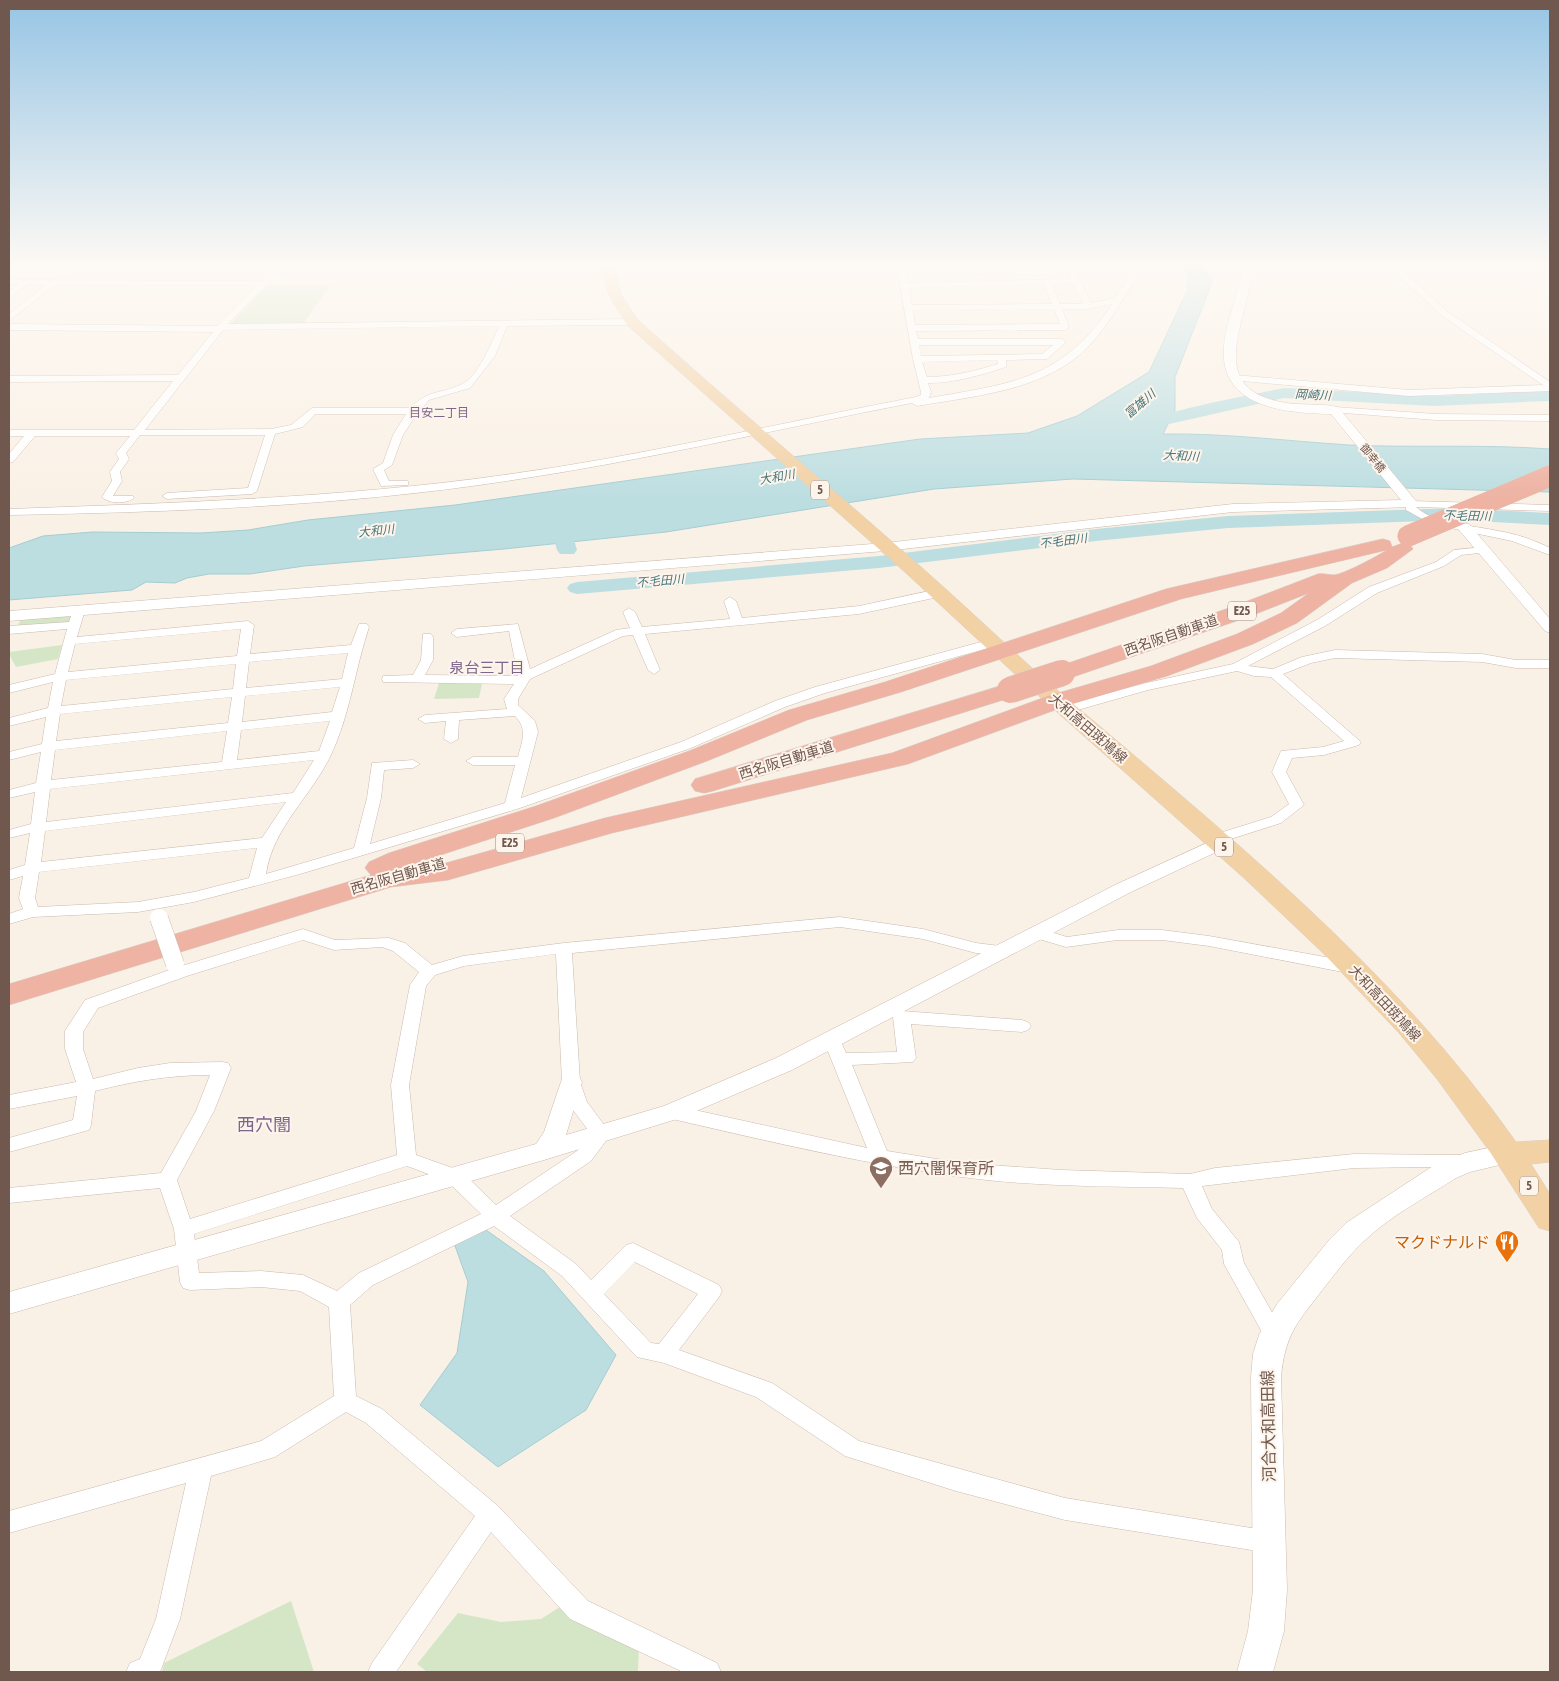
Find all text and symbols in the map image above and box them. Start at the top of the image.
water label: 富雄川 [1122,386,1160,421]
water label: 岡崎川 [1295,387,1333,403]
district label: 目安二丁目 [409,406,469,420]
street label: 御幸橋 [1357,441,1388,475]
water label: 大和川 [1163,448,1201,464]
water label: 大和川 [758,467,798,487]
road number: 5 [811,480,829,500]
water label: 不毛田川 [1443,509,1493,523]
water label: 大和川 [357,522,397,540]
water label: 不毛田川 [1038,531,1090,551]
water label: 不毛田川 [635,572,687,590]
road number: E25 [1228,602,1256,620]
street label: 西名阪自動車道 [1122,611,1220,659]
district label: 泉台三丁目 [449,659,525,676]
street label: 大和高田斑鳩線 [1046,690,1130,766]
street label: 西名阪自動車道 [737,738,835,782]
road number: E25 [496,834,524,852]
road number: 5 [1215,838,1233,856]
street label: 西名阪自動車道 [349,855,447,897]
street label: 大和高田斑鳩線 [1346,962,1424,1044]
district label: 西穴闇 [237,1114,291,1135]
school or university icon: 西穴闇保育所 [868,1155,894,1189]
place label: 西穴闇保育所 [898,1159,994,1177]
road number: 5 [1520,1176,1538,1196]
restaurant icon: マクドナルド [1494,1229,1520,1263]
place label: マクドナルド [1394,1233,1490,1251]
street label: 河合大和高田線 [1258,1370,1278,1482]

